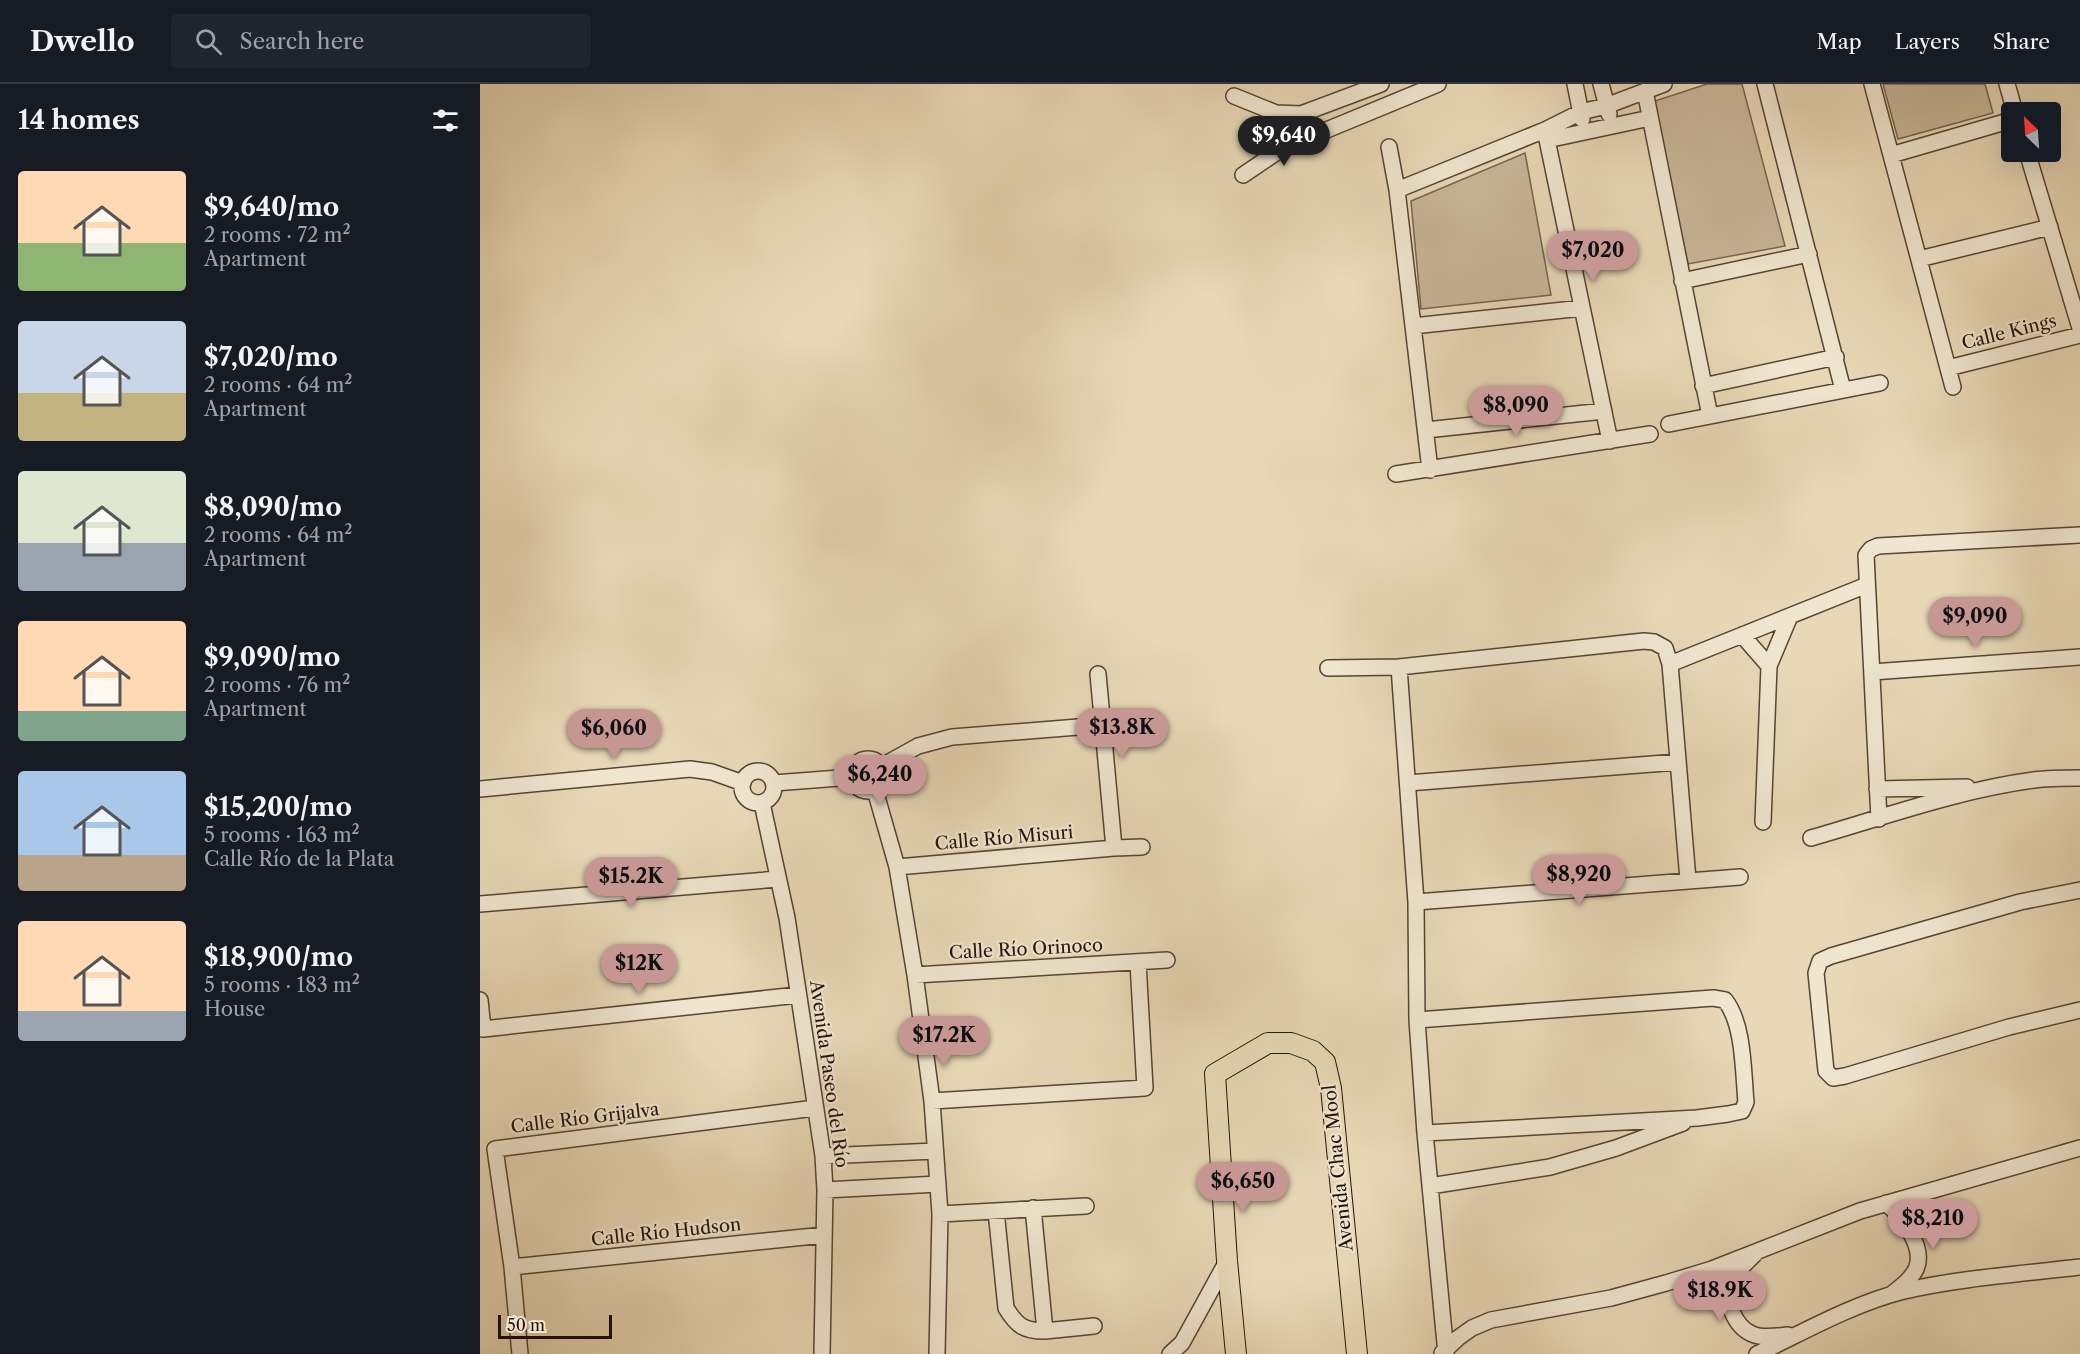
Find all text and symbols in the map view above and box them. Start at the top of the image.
search box [171,14,591,68]
text: Dwello [30,24,135,58]
icon: search [192,25,225,58]
text: Search here [240,28,364,55]
text: Map [1817,29,1862,54]
text: Layers [1895,29,1960,54]
text: Share [1993,29,2050,54]
north arrow [2001,102,2061,162]
map controls [2001,102,2061,162]
text: 14 homes [18,104,140,136]
icon: filters [429,104,462,137]
pin: $9,640 [1235,116,1333,167]
text: $9,640 [1252,123,1316,147]
text: $9,640/mo [204,191,339,223]
icon: home [66,195,138,267]
text: 2 rooms · 72 m² [204,223,351,247]
pin: $7,020 [1544,231,1642,282]
text: $7,020 [1561,238,1625,262]
text: Apartment [204,247,307,271]
street label: Calle Kings [1959,310,2059,354]
text: $7,020/mo [204,341,338,373]
icon: home [66,345,138,417]
text: 2 rooms · 64 m² [204,373,353,397]
pin: $8,090 [1467,386,1565,437]
text: $8,090 [1483,393,1549,417]
text: Apartment [204,397,307,421]
text: $8,090/mo [204,491,342,523]
icon: home [66,495,138,567]
text: 2 rooms · 64 m² [204,523,353,547]
text: Apartment [204,547,307,571]
pin: $9,090 [1926,597,2024,648]
text: $9,090 [1943,604,2007,628]
text: $9,090/mo [204,641,340,673]
icon: home [66,645,138,717]
text: 2 rooms · 76 m² [204,673,350,697]
text: Apartment [204,697,307,721]
pin: $13.8K [1073,708,1171,759]
pin: $6,060 [565,709,663,760]
text: $13.8K [1089,715,1155,739]
text: $6,060 [581,716,647,740]
pin: $6,240 [831,755,929,806]
text: $6,240 [847,762,913,786]
text: $15,200/mo [204,791,352,823]
icon: home [66,795,138,867]
street label: Calle Río Misuri [934,821,1075,855]
text: 5 rooms · 163 m² [204,823,360,847]
text: Calle Río de la Plata [204,847,394,871]
pin: $8,920 [1530,855,1628,906]
pin: $15.2K [582,857,680,908]
text: $8,920 [1547,862,1611,886]
text: $15.2K [599,864,663,888]
street label: Calle Río Orinoco [948,934,1104,964]
text: $18,900/mo [204,941,353,973]
pin: $12K [603,944,675,995]
icon: home [66,945,138,1017]
text: $12K [615,951,663,975]
text: 5 rooms · 183 m² [204,973,360,997]
street label: Avenida Paseo del Río [805,978,853,1169]
text: House [204,997,265,1021]
pin: $17.2K [895,1016,993,1067]
text: $17.2K [913,1023,975,1047]
street label: Avenida Chac Mool [1318,1084,1358,1253]
street label: Calle Río Grijalva [509,1098,661,1138]
pin: $6,650 [1194,1162,1292,1213]
text: $6,650 [1211,1169,1275,1193]
pin: $8,210 [1884,1199,1982,1250]
text: $8,210 [1902,1206,1964,1230]
street label: Calle Río Hudson [590,1213,742,1251]
pin: $18.9K [1671,1271,1769,1322]
text: $18.9K [1687,1278,1753,1302]
scale bar [498,1312,612,1340]
text: 50 m [507,1315,545,1335]

